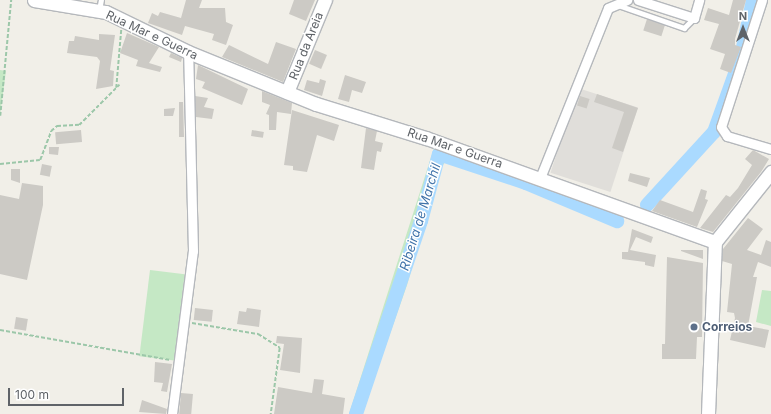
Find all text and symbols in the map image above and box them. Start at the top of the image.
street label: Rua Mar e Guerra [104,7,200,63]
north arrow [723,8,763,48]
text: N [739,9,747,23]
street label: Rua da Areia [286,10,326,82]
street label: Rua Mar e Guerra [405,125,505,171]
water label: Ribeira de Marchil [396,161,444,273]
place label: Correios [702,320,752,334]
marker: Correios [689,322,699,332]
scale bar [10,380,126,406]
text: 100 m [15,387,49,402]

